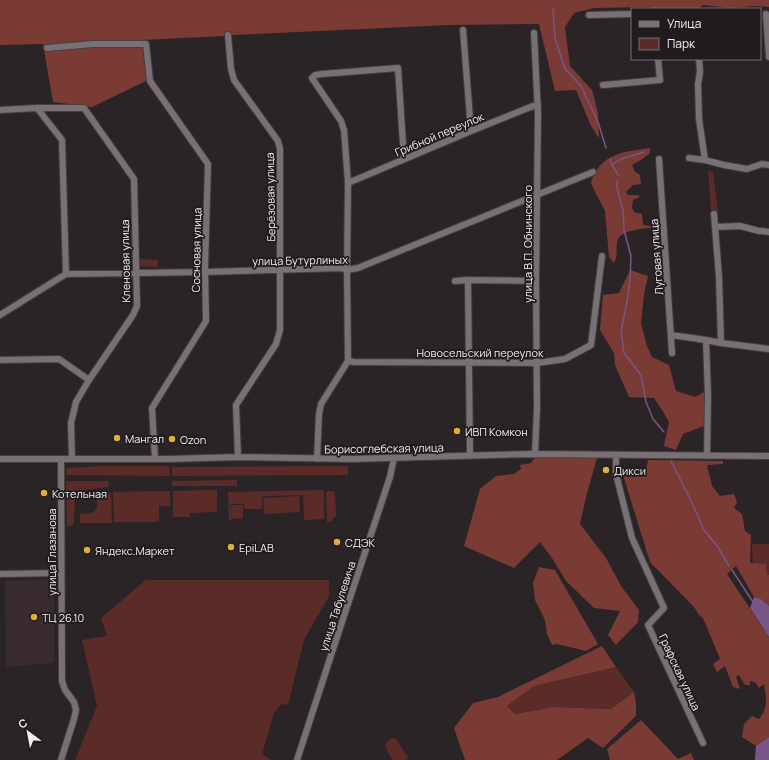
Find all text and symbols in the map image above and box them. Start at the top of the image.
legend [631,8,761,60]
text: Улица [667,15,701,32]
text: Парк [667,35,696,52]
street label: Грибной переулок [392,108,486,160]
street label: Берёзовая улица [262,152,278,242]
street label: улица В.П. Обнинского [520,184,535,303]
street label: Сосновая улица [188,207,204,293]
street label: Луговая улица [646,218,666,296]
street label: Кленовая улица [117,219,133,303]
street label: улица Бутурлиных [252,252,348,268]
street label: Новосельский переулок [417,345,544,360]
place label: ИВП Комкон [465,424,528,439]
marker: ИВП Комкон [452,426,462,436]
place label: Мангал [125,431,164,446]
place label: Ozon [180,432,206,447]
marker: Мангал [112,433,122,443]
marker: Ozon [167,434,177,444]
street label: Борисоглебская улица [324,439,444,457]
place label: Дикси [614,463,646,478]
marker: Дикси [601,465,611,475]
place label: Котельная [52,486,107,501]
marker: Котельная [39,488,49,498]
street label: улица Глазанова [44,508,59,596]
place label: СДЭК [345,535,375,550]
marker: СДЭК [332,537,342,547]
place label: EpiLAB [239,540,274,555]
marker: EpiLAB [226,542,236,552]
place label: Яндекс.Маркет [95,543,175,558]
marker: Яндекс.Маркет [82,545,92,555]
street label: улица Табулевича [315,559,359,653]
place label: ТЦ 26.10 [42,610,84,625]
marker: ТЦ 26.10 [29,612,39,622]
street label: Графская улица [656,631,704,713]
north arrow [8,712,48,752]
text: С [15,715,30,732]

